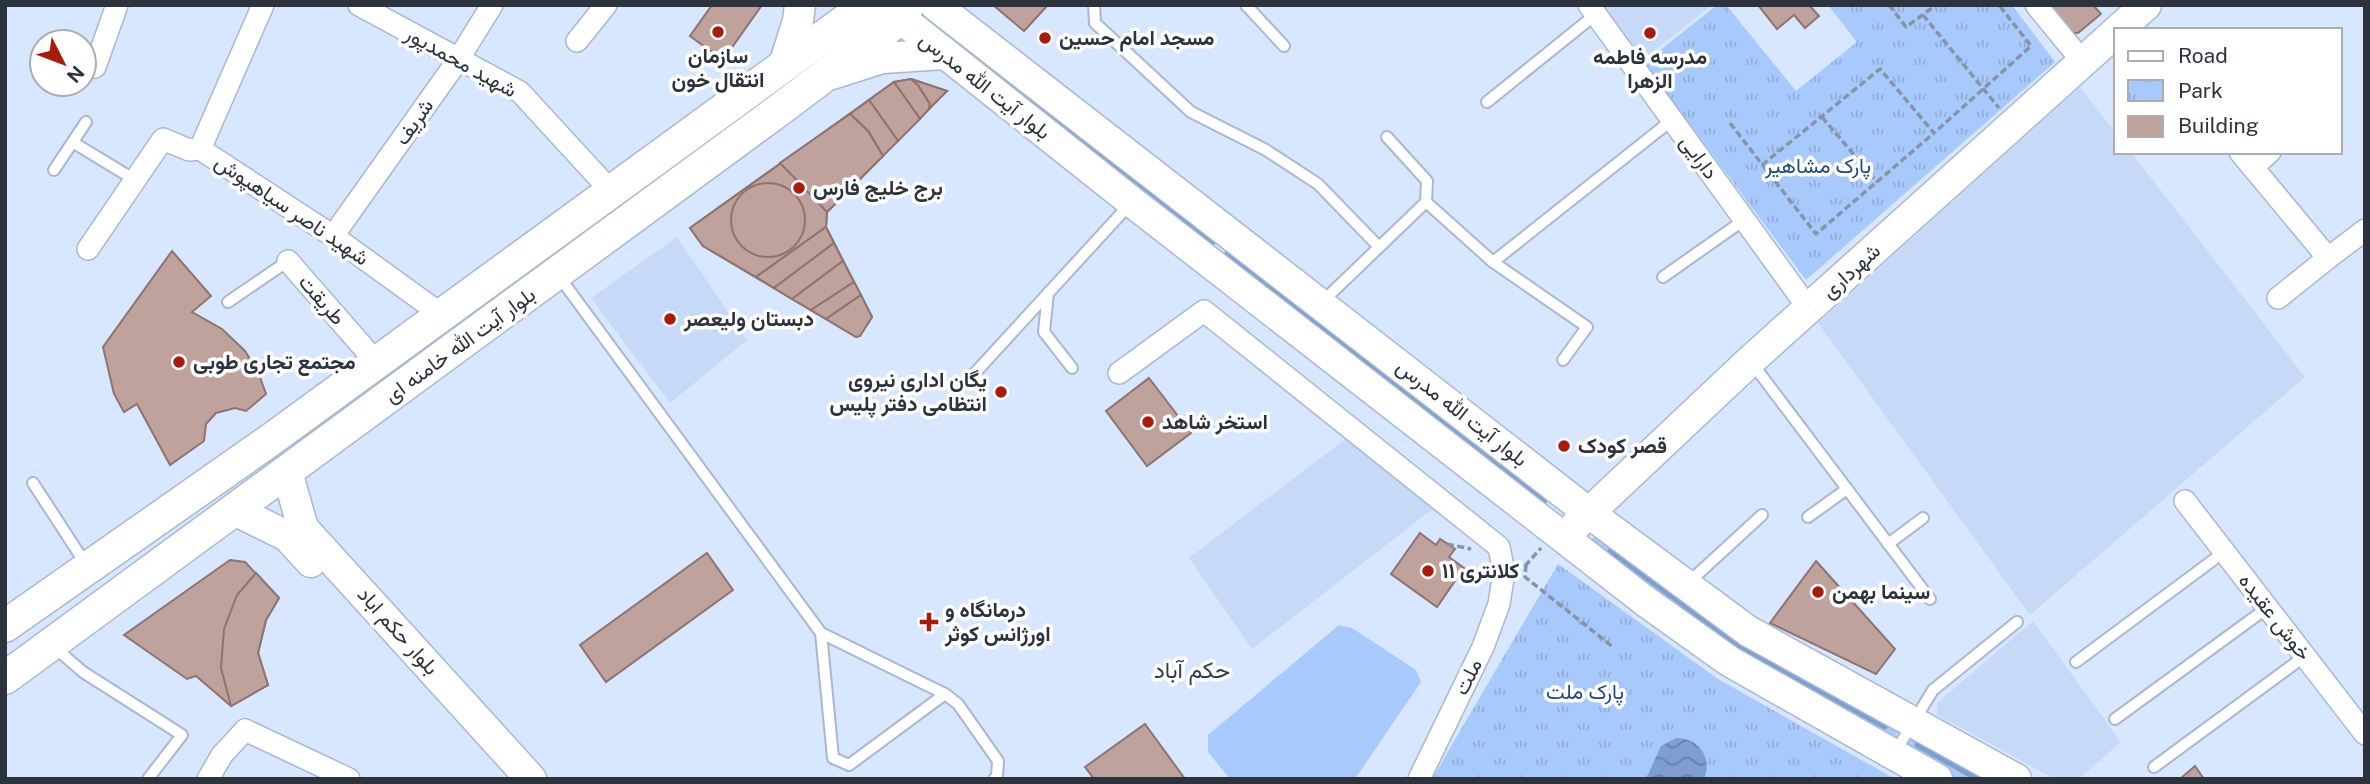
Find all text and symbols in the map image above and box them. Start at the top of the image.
street label: شهید محمدپور [399,20,521,104]
marker: سازمان انتقال خون [710,24,726,40]
place label: مسجد امام حسین [1059,25,1215,52]
marker: مدرسه فاطمه الزهرا [1642,25,1658,41]
street label: بلوار آیت الله مدرس [914,27,1056,145]
north arrow [28,28,98,98]
legend [2114,28,2342,154]
marker: مسجد امام حسین [1037,30,1053,46]
place label: سازمان انتقال خون [672,43,764,93]
text: Road [2178,43,2228,68]
place label: مدرسه فاطمه الزهرا [1593,44,1707,94]
text: N [62,61,89,87]
text: Park [2178,78,2223,103]
street label: شریف [389,94,439,150]
text: Building [2178,113,2259,138]
street label: دارایی [1674,130,1724,184]
street label: شهید ناصر سیاهپوش [209,149,374,272]
park label: پارک مشاهیر [1764,153,1871,180]
place label: برج خلیج فارس [813,175,943,202]
marker: برج خلیج فارس [791,180,807,196]
street label: شهرداری [1816,238,1886,304]
street label: طریقت [293,269,351,331]
street label: بلوار آیت الله خامنه ای [379,281,541,409]
place label: دبستان ولیعصر [683,306,814,332]
marker: دبستان ولیعصر [662,311,678,327]
place label: مجتمع تجاری طوبی [193,349,356,376]
marker: مجتمع تجاری طوبی [171,354,187,370]
street label: بلوار آیت الله مدرس [1391,354,1533,472]
place label: یگان اداری نیروی انتظامی دفتر پلیس [829,367,987,418]
marker: یگان اداری نیروی انتظامی دفتر پلیس [993,384,1009,400]
place label: استخر شاهد [1162,409,1268,435]
marker: استخر شاهد [1140,414,1156,430]
place label: قصر کودک [1578,433,1667,459]
marker: قصر کودک [1556,438,1572,454]
place label: کلانتری ۱۱ [1442,558,1519,584]
marker: کلانتری ۱۱ [1420,563,1436,579]
street label: خوش عقیده [2233,568,2317,666]
place label: سینما بهمن [1832,579,1930,605]
street label: بلوار حکم اباد [351,582,444,681]
marker: سینما بهمن [1810,584,1826,600]
place label: درمانگاه و اورژانس کوثر [944,597,1051,647]
marker: درمانگاه و اورژانس کوثر [919,612,939,632]
street label: ملت [1448,654,1487,699]
district label: حکم آباد [1154,656,1230,685]
park label: پارک ملت [1546,679,1624,706]

